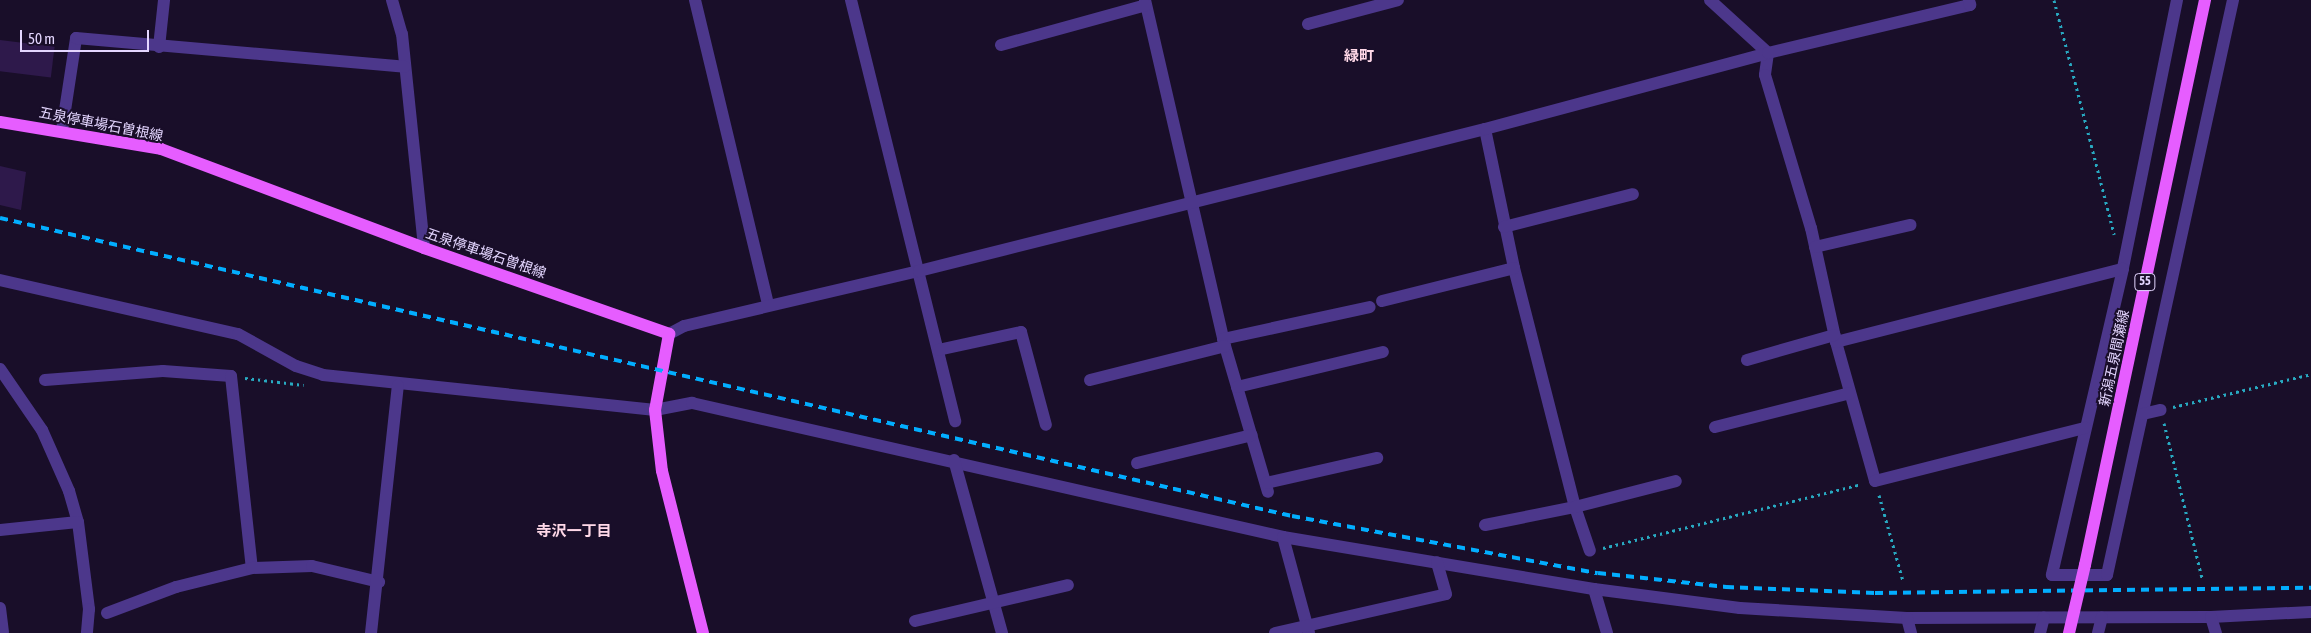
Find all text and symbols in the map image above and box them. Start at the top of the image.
scale bar [22,20,151,52]
text: 50 m [28,30,55,47]
district label: 緑町 [1344,47,1374,65]
street label: 五泉停車場石曽根線 [38,104,164,144]
street label: 五泉停車場石曽根線 [424,225,548,281]
road number: 55 [2134,272,2156,292]
street label: 新潟五泉間瀬線 [2096,308,2132,408]
district label: 寺沢一丁目 [537,522,611,540]

